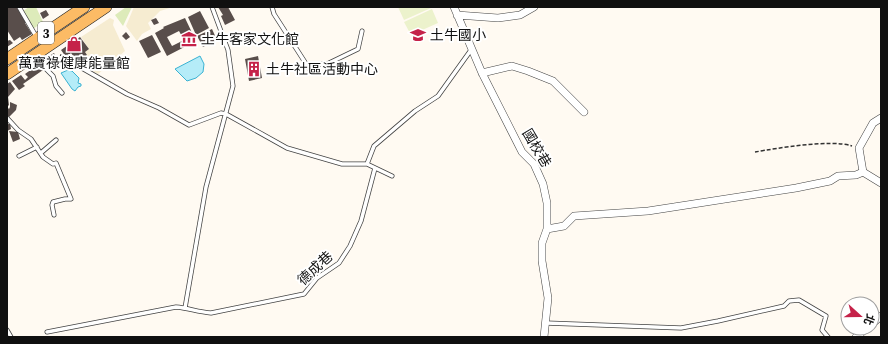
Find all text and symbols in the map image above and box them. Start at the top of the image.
road number: 3 [38,22,54,44]
place label: 土牛國小 [430,25,486,45]
school or university icon: 土牛國小 [409,26,427,44]
place label: 土牛客家文化館 [201,29,299,49]
museum icon: 土牛客家文化館 [180,30,198,48]
shop icon: 萬寶祿健康能量館 [65,35,83,53]
place label: 萬寶祿健康能量館 [18,53,130,73]
place label: 土牛社區活動中心 [266,59,378,79]
building icon: 土牛社區活動中心 [245,60,263,78]
street label: 國校巷 [518,125,556,171]
street label: 德成巷 [293,246,337,290]
north arrow [840,296,880,336]
text: 北 [860,312,878,327]

